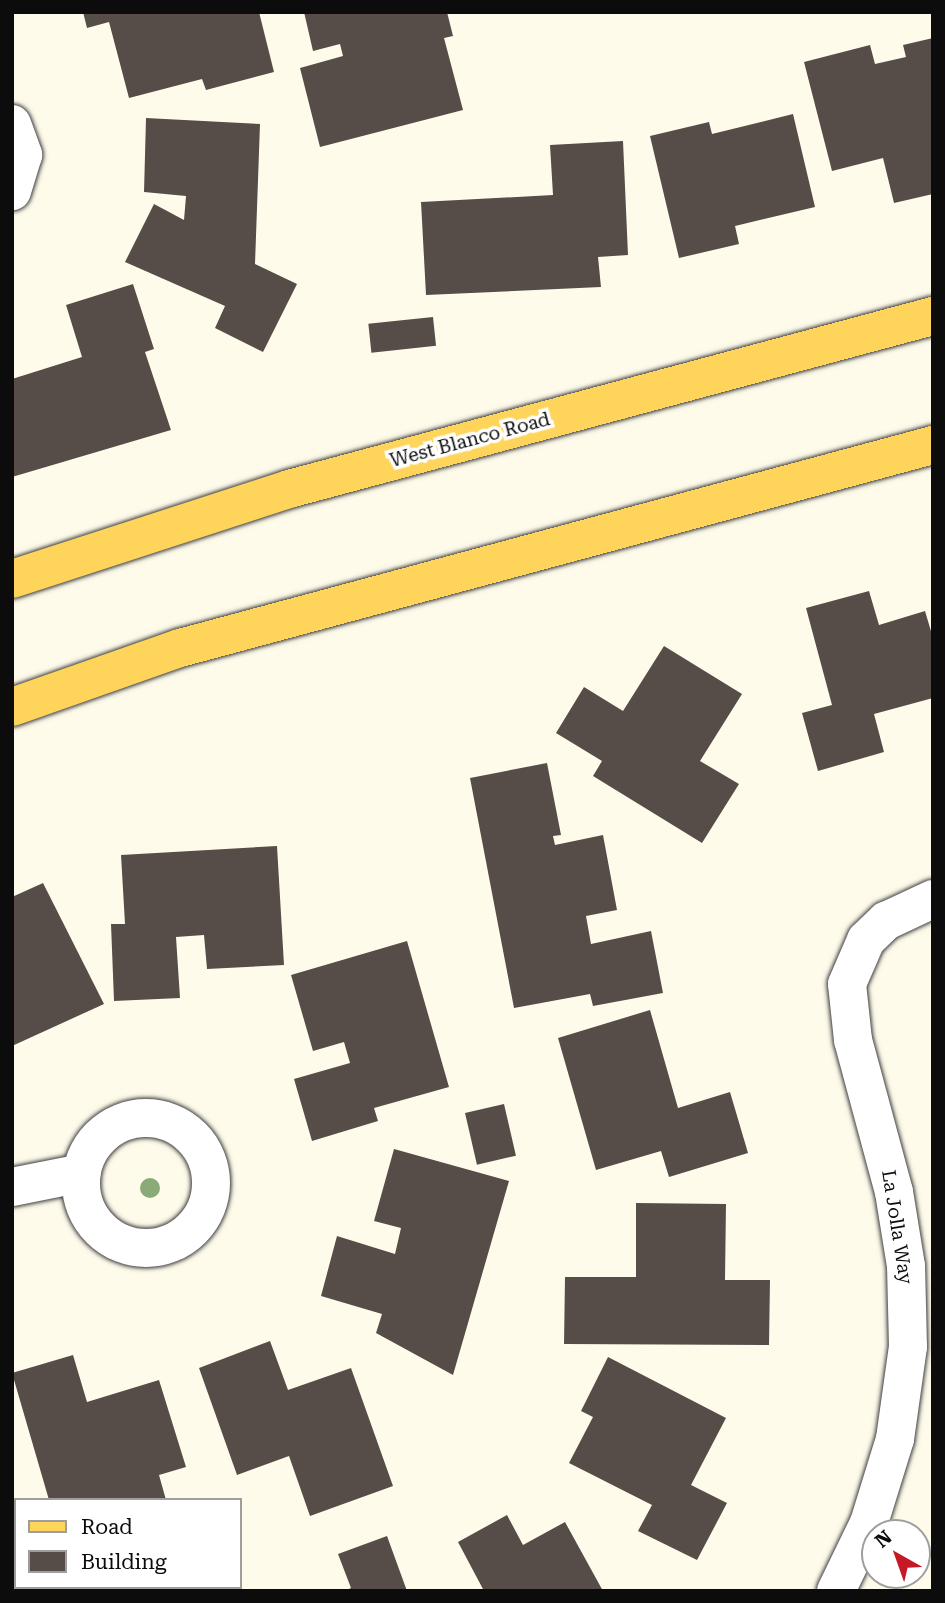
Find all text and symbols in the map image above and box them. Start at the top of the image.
street label: West Blanco Road [387,408,553,472]
street label: La Jolla Way [877,1168,917,1286]
legend [14,1498,242,1589]
text: Road [81,1515,133,1539]
north arrow [861,1519,931,1589]
text: N [870,1526,896,1553]
text: Building [81,1550,167,1574]

